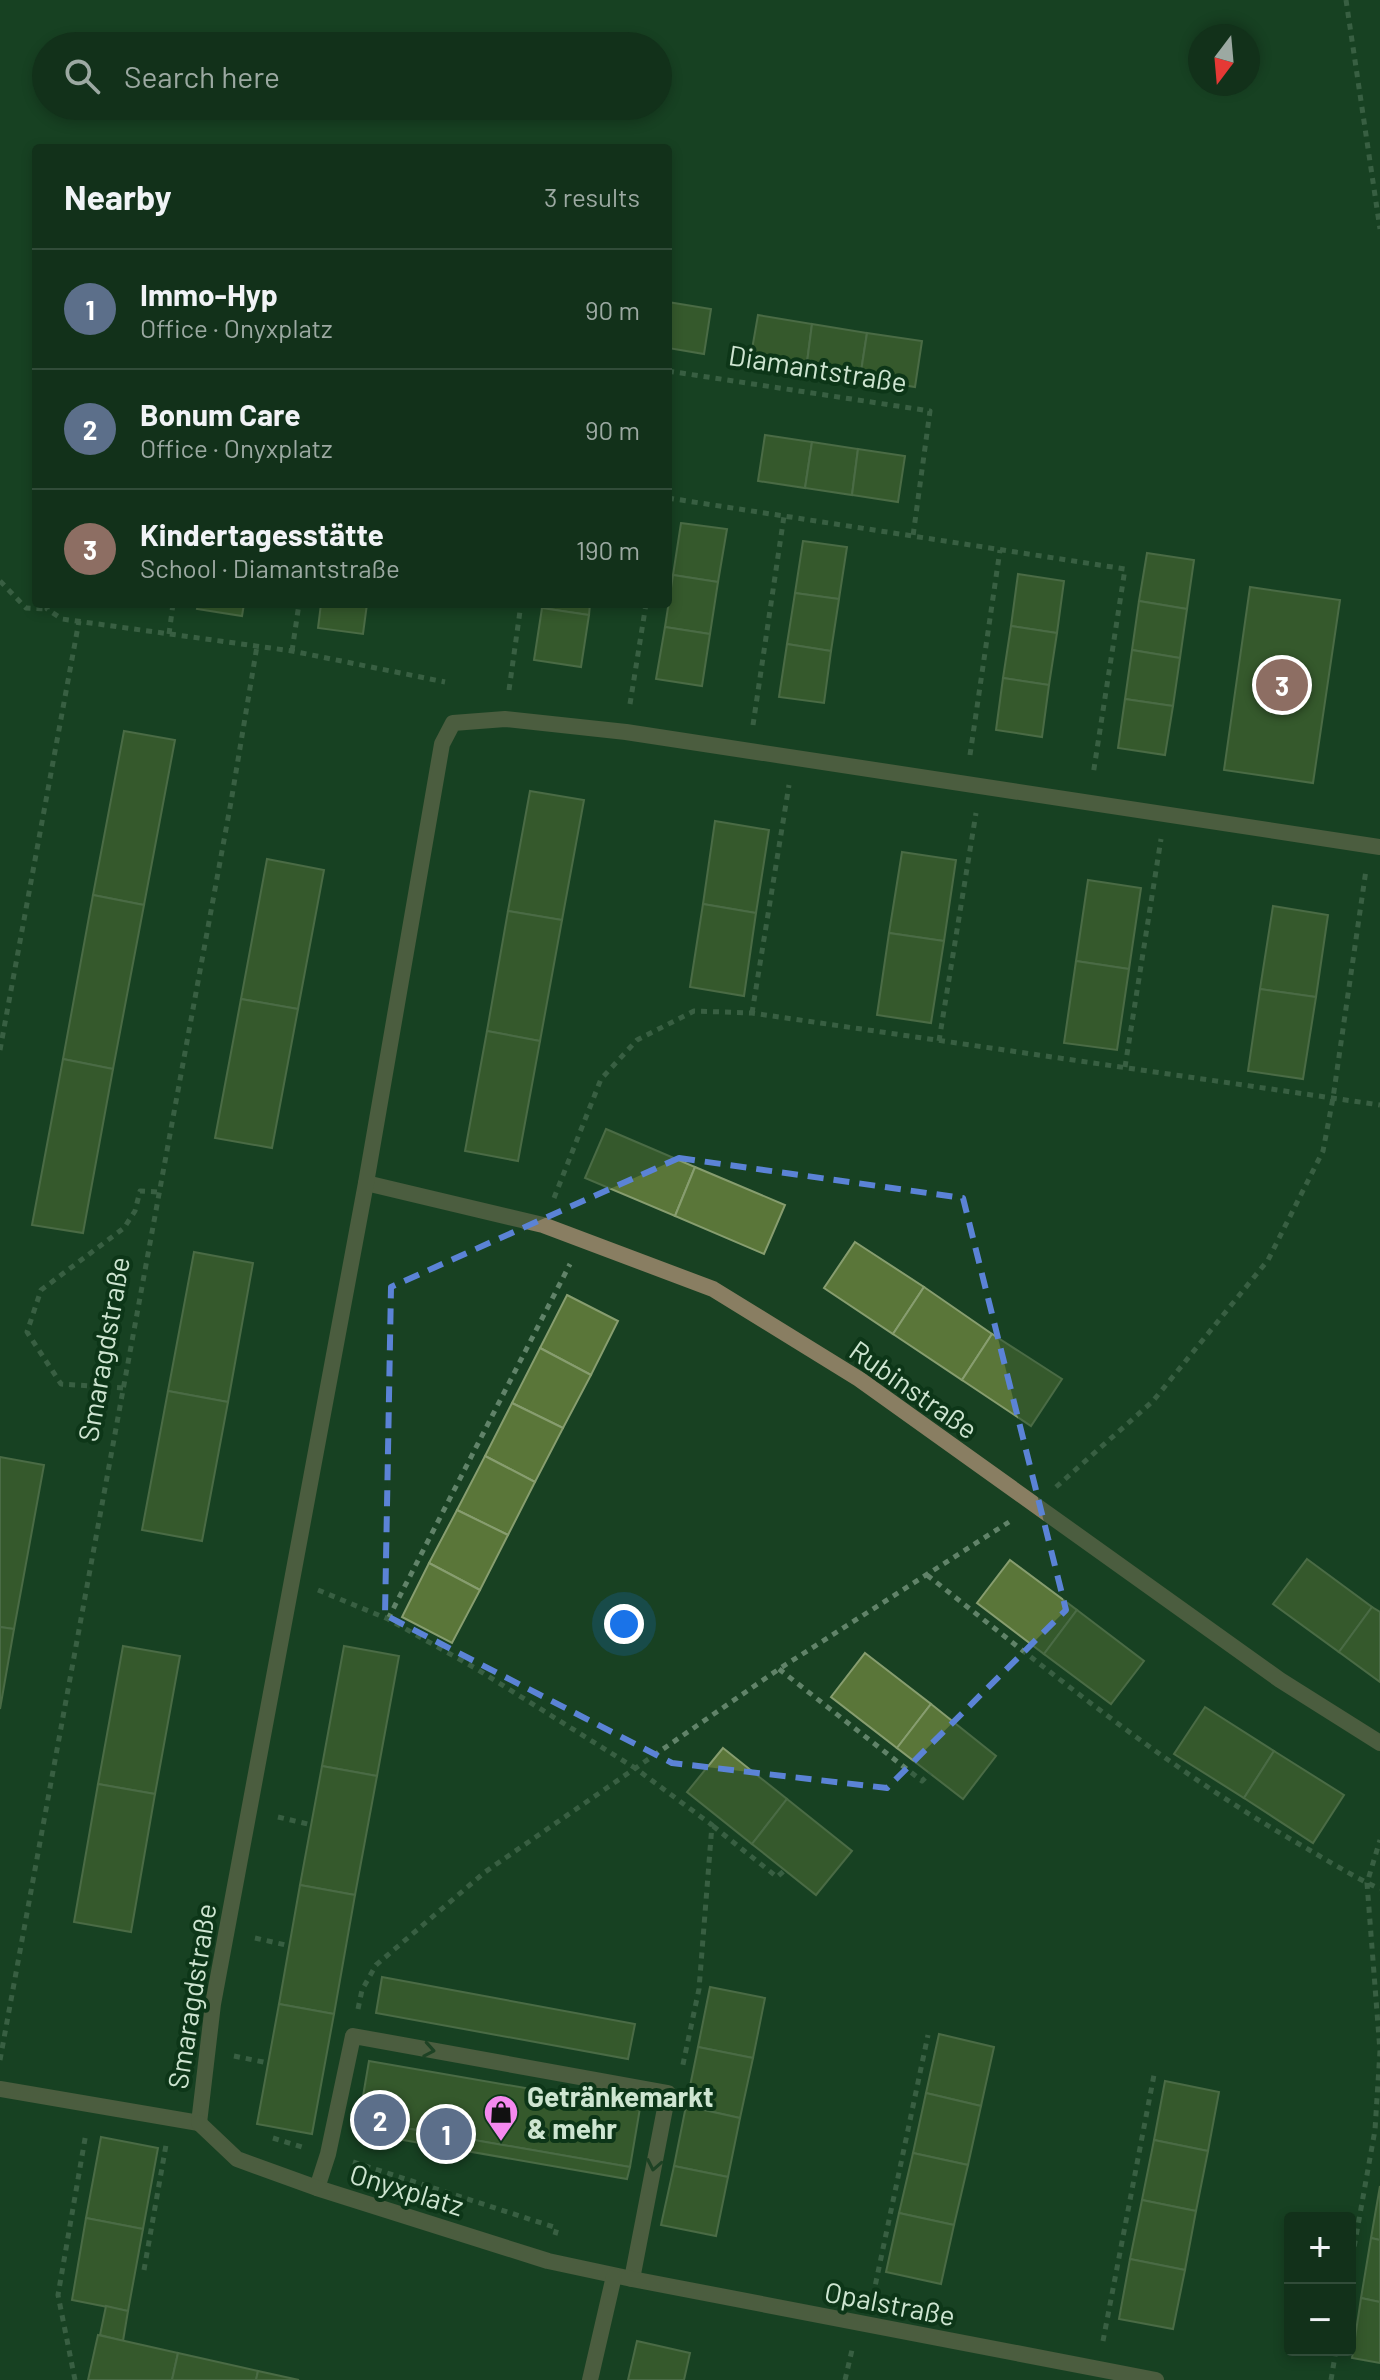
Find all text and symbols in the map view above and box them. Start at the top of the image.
north arrow [1188,24,1260,96]
search box [32,32,672,120]
icon: search [60,54,104,98]
text: Search here [124,58,280,94]
text: Nearby [64,176,172,217]
text: 3 results [544,181,640,212]
text: Immo-Hyp [140,276,278,312]
text: 1 [85,294,95,325]
text: 90 m [585,294,640,325]
text: Office · Onyxplatz [140,312,333,343]
street label: Diamantstraße [726,337,910,399]
text: Bonum Care [140,396,301,432]
text: 2 [83,414,97,445]
text: 90 m [585,414,640,445]
text: Office · Onyxplatz [140,432,333,463]
text: Kindertagesstätte [140,516,384,552]
text: 3 [83,534,97,565]
text: 190 m [576,534,640,565]
text: School · Diamantstraße [140,552,400,583]
pin: 3 [1256,655,1308,715]
street label: Smaragdstraße [70,1254,136,1444]
street label: Rubinstraße [844,1333,984,1445]
your location [604,1604,644,1644]
street label: Smaragdstraße [160,1901,222,2091]
one-way arrow [422,2040,436,2057]
place label: Getränkemarkt & mehr [527,2079,714,2145]
pin: 2 [354,2090,406,2150]
shop icon: Getränkemarkt & mehr [482,2093,520,2143]
pin: 1 [420,2104,472,2164]
street label: Onyxplatz [346,2156,468,2222]
one-way arrow [646,2158,663,2171]
map controls [1284,2212,1356,2356]
button: + [1284,2212,1356,2284]
street label: Opalstraße [822,2274,958,2332]
button: − [1284,2284,1356,2356]

